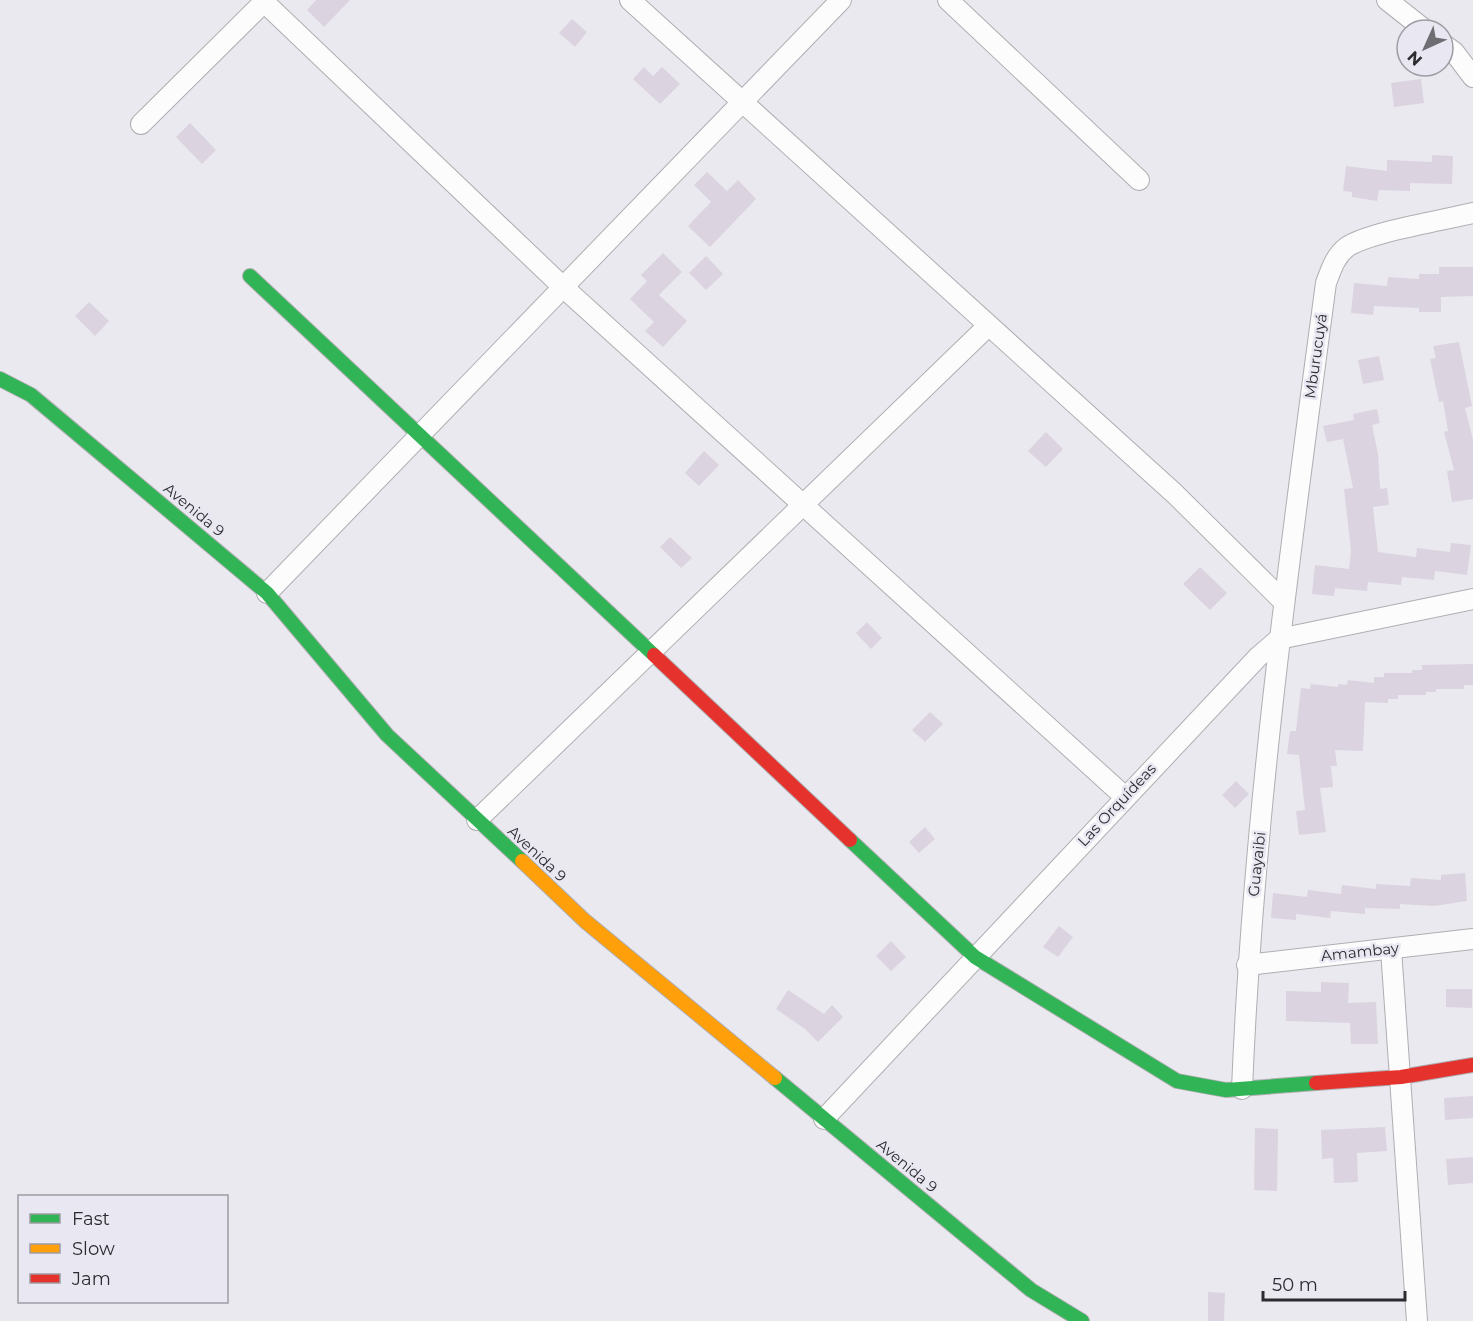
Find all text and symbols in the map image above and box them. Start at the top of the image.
north arrow [1395,18,1455,78]
text: N [1403,47,1426,70]
street label: Mburucuyá [1300,312,1331,400]
street label: Avenida 9 [160,479,229,541]
street label: Las Orquídeas [1073,759,1160,850]
street label: Avenida 9 [504,822,571,886]
street label: Guayaibi [1244,831,1269,897]
street label: Amambay [1320,938,1401,965]
street label: Avenida 9 [873,1135,942,1197]
legend [18,1195,228,1303]
text: Fast [72,1208,110,1230]
text: Slow [72,1238,115,1260]
scale bar [1263,1264,1406,1302]
text: Jam [71,1268,111,1290]
text: 50 m [1272,1274,1318,1296]

